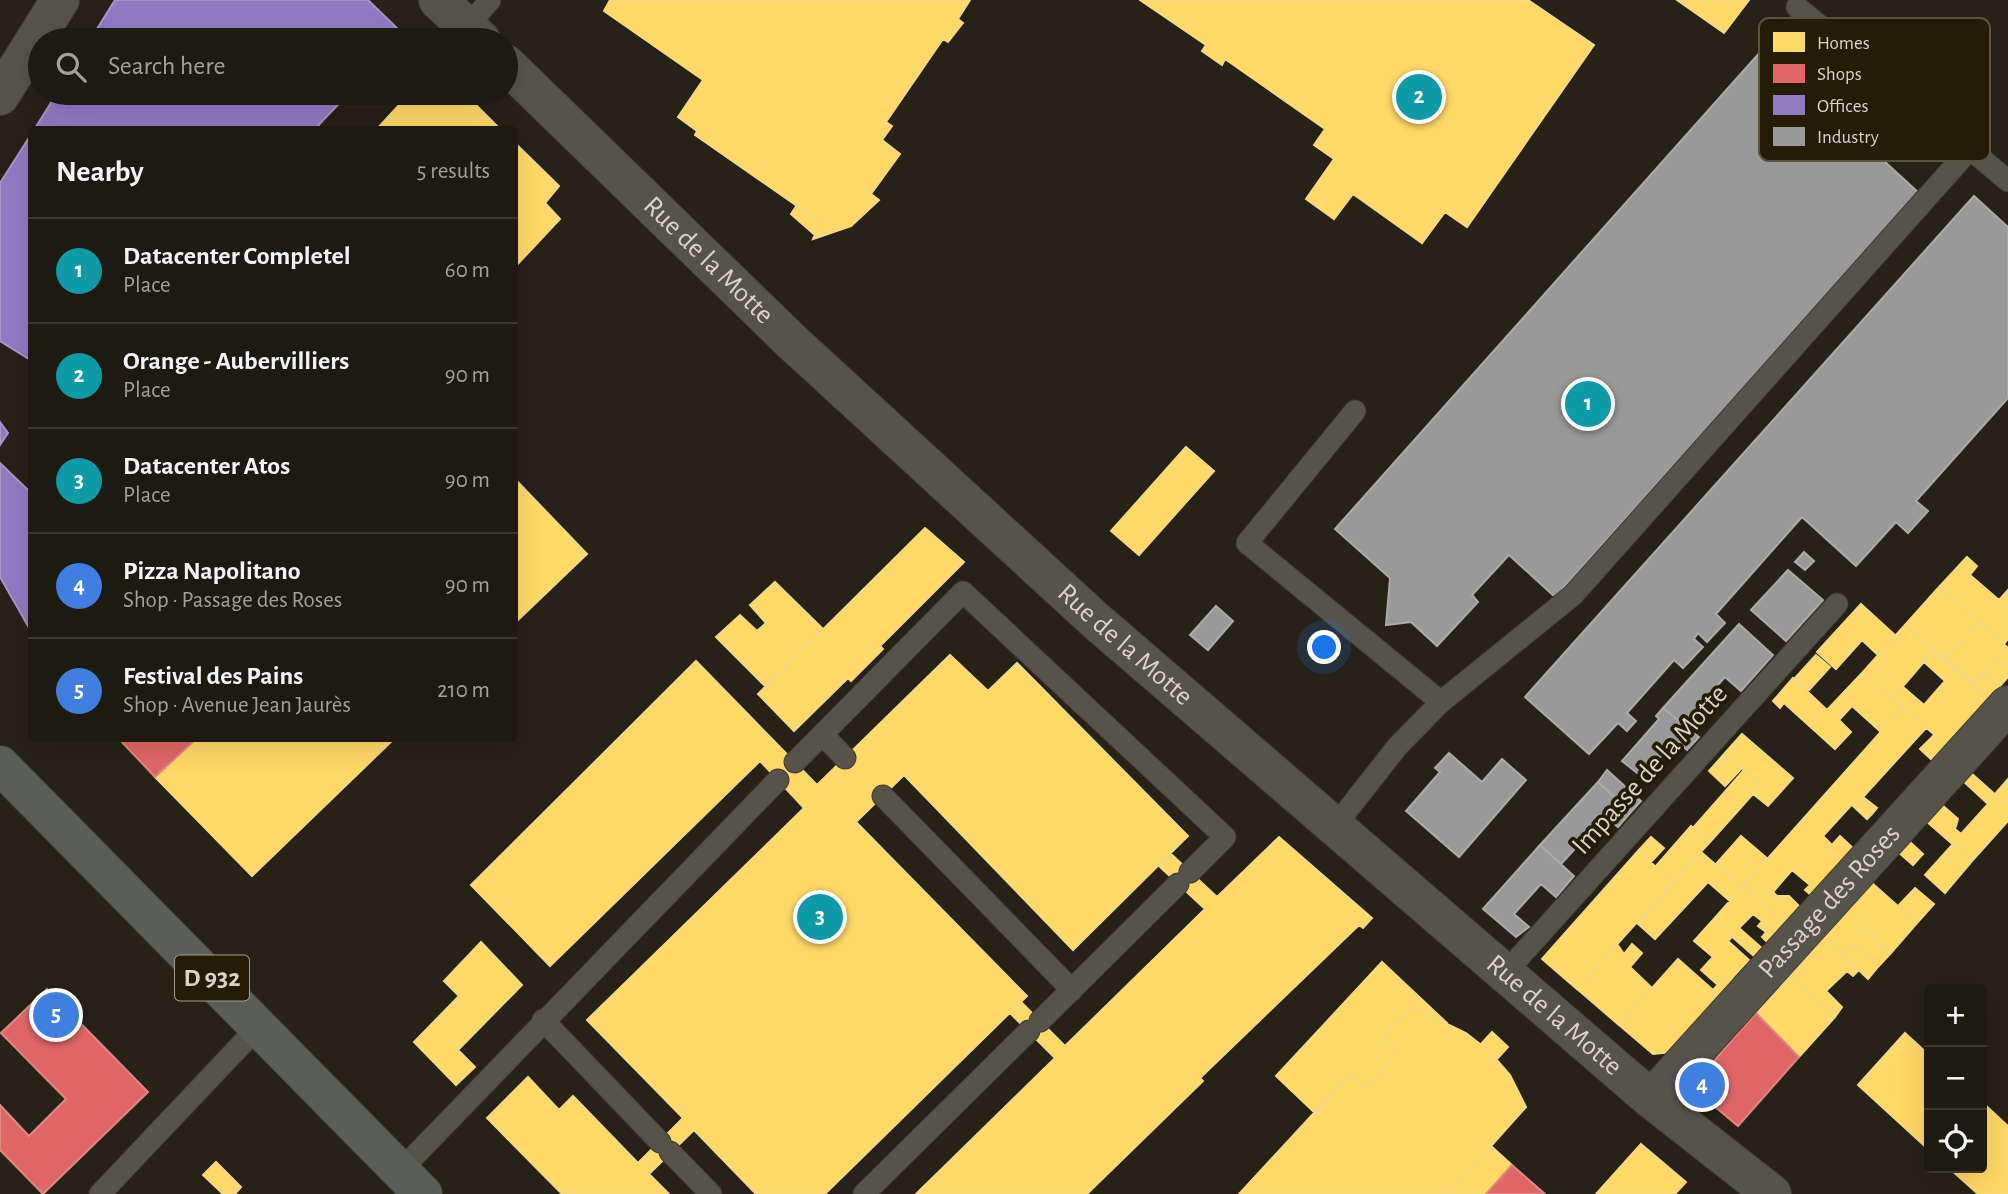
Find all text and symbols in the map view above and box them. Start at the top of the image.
legend [1759,18,1990,161]
search box [28,28,518,105]
text: Homes [1817,34,1870,53]
icon: search [52,48,90,86]
text: Search here [108,53,226,79]
text: Shops [1817,65,1862,84]
pin: 2 [1396,71,1442,123]
text: Offices [1817,97,1868,116]
text: Industry [1817,128,1879,147]
text: Nearby [56,157,144,187]
text: 5 results [417,160,490,183]
street label: Rue de la Motte [638,192,779,329]
text: Datacenter Completel [123,243,351,269]
text: 1 [75,259,83,282]
text: 60 m [445,259,490,282]
text: Place [123,274,171,297]
text: Orange - Aubervilliers [123,348,349,374]
text: 2 [74,364,84,387]
text: 90 m [445,364,490,387]
pin: 1 [1565,378,1611,430]
text: Place [123,379,171,402]
text: Datacenter Atos [123,453,290,479]
text: 3 [74,469,84,492]
text: 90 m [445,469,490,492]
text: Place [123,484,171,507]
text: Pizza Napolitano [123,558,300,584]
text: 4 [73,574,85,597]
text: 90 m [445,574,490,597]
street label: Rue de la Motte [1052,579,1198,711]
text: Shop · Passage des Roses [123,589,342,612]
your location [1307,630,1341,664]
text: Festival des Pains [123,663,303,689]
text: 5 [74,679,84,702]
text: 210 m [437,679,490,702]
street label: Impasse de la Motte [1567,680,1733,860]
text: Shop · Avenue Jean Jaurès [123,694,351,717]
street label: Passage des Roses [1753,820,1906,984]
pin: 3 [797,891,843,943]
street label: Rue de la Motte [1481,950,1627,1081]
road number: D 932 [175,956,249,1001]
map controls [1924,984,1987,1173]
button: + [1924,984,1987,1047]
pin: 5 [33,989,79,1041]
button: − [1924,1047,1987,1110]
pin: 4 [1679,1059,1725,1111]
button: locate [1924,1110,1987,1173]

